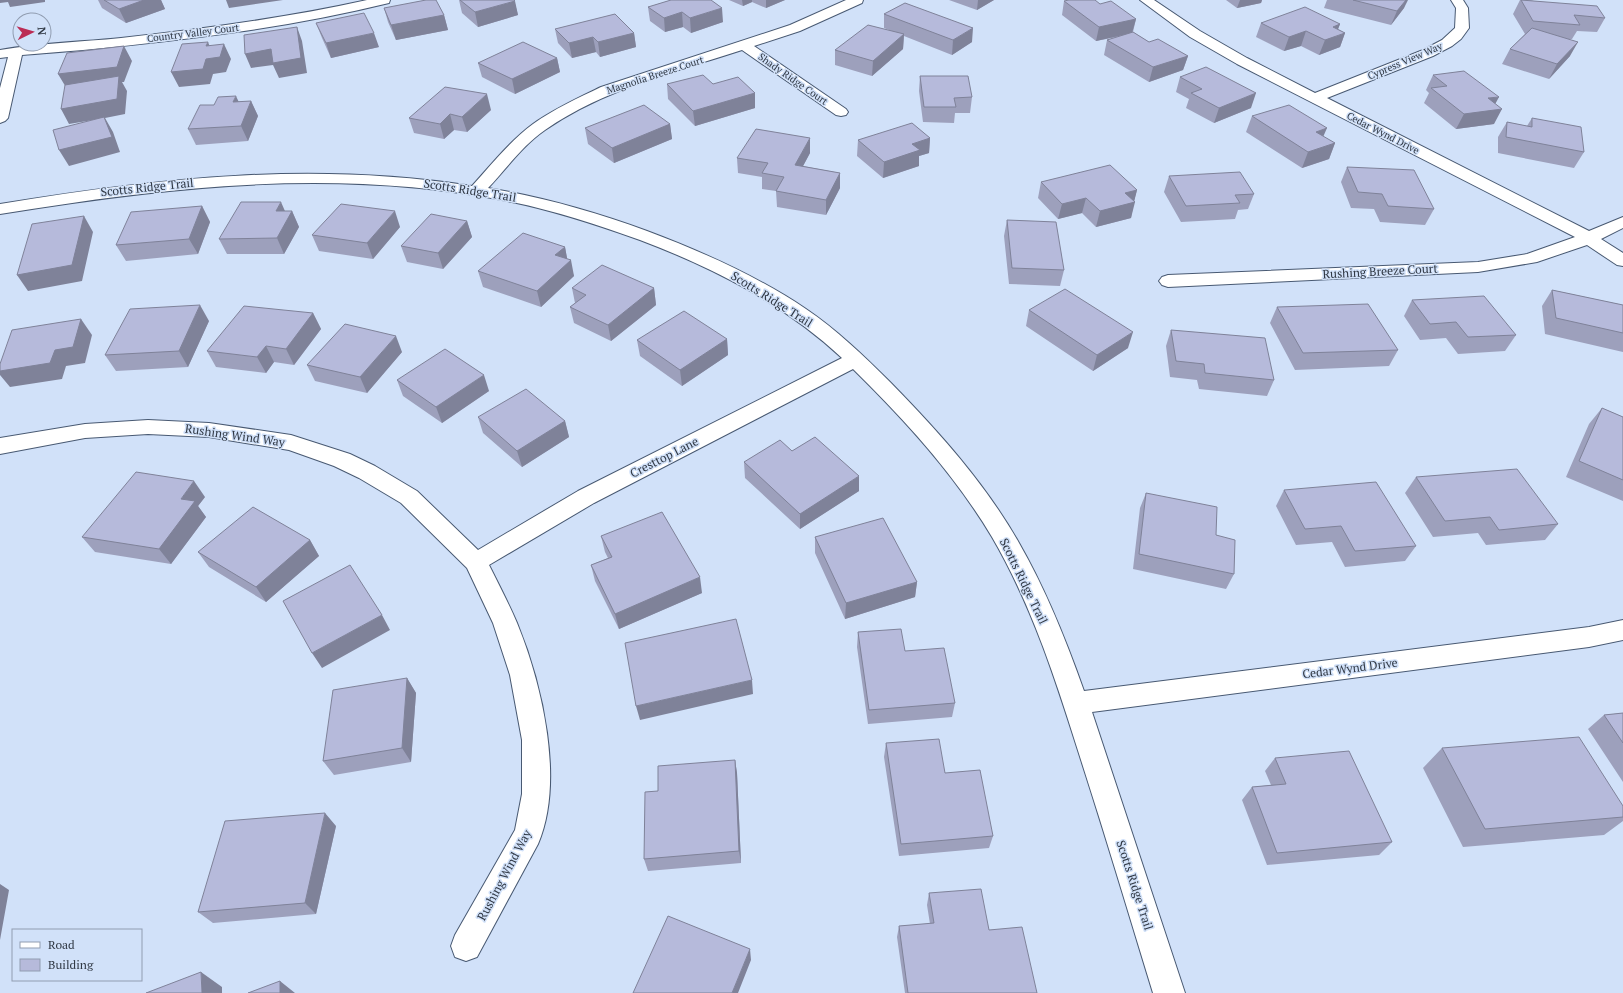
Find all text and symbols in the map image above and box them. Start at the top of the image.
north arrow [12,12,52,52]
street label: Country Valley Court [146,21,240,45]
text: N [35,26,49,37]
street label: Cypress View Way [1366,39,1445,83]
street label: Shady Ridge Court [756,50,831,108]
street label: Magnolia Breeze Court [605,53,705,97]
street label: Cedar Wynd Drive [1345,109,1421,157]
street label: Scotts Ridge Trail [100,175,195,199]
street label: Scotts Ridge Trail [423,175,518,205]
street label: Rushing Breeze Court [1322,260,1439,282]
street label: Scotts Ridge Trail [728,268,816,330]
street label: Rushing Wind Way [184,421,287,450]
street label: Cresttop Lane [627,433,701,481]
street label: Scotts Ridge Trail [997,536,1051,627]
street label: Cedar Wynd Drive [1302,655,1398,681]
street label: Rushing Wind Way [474,826,535,923]
street label: Scotts Ridge Trail [1113,838,1157,932]
legend [12,929,142,981]
text: Road [48,937,75,952]
text: Building [48,957,94,972]

